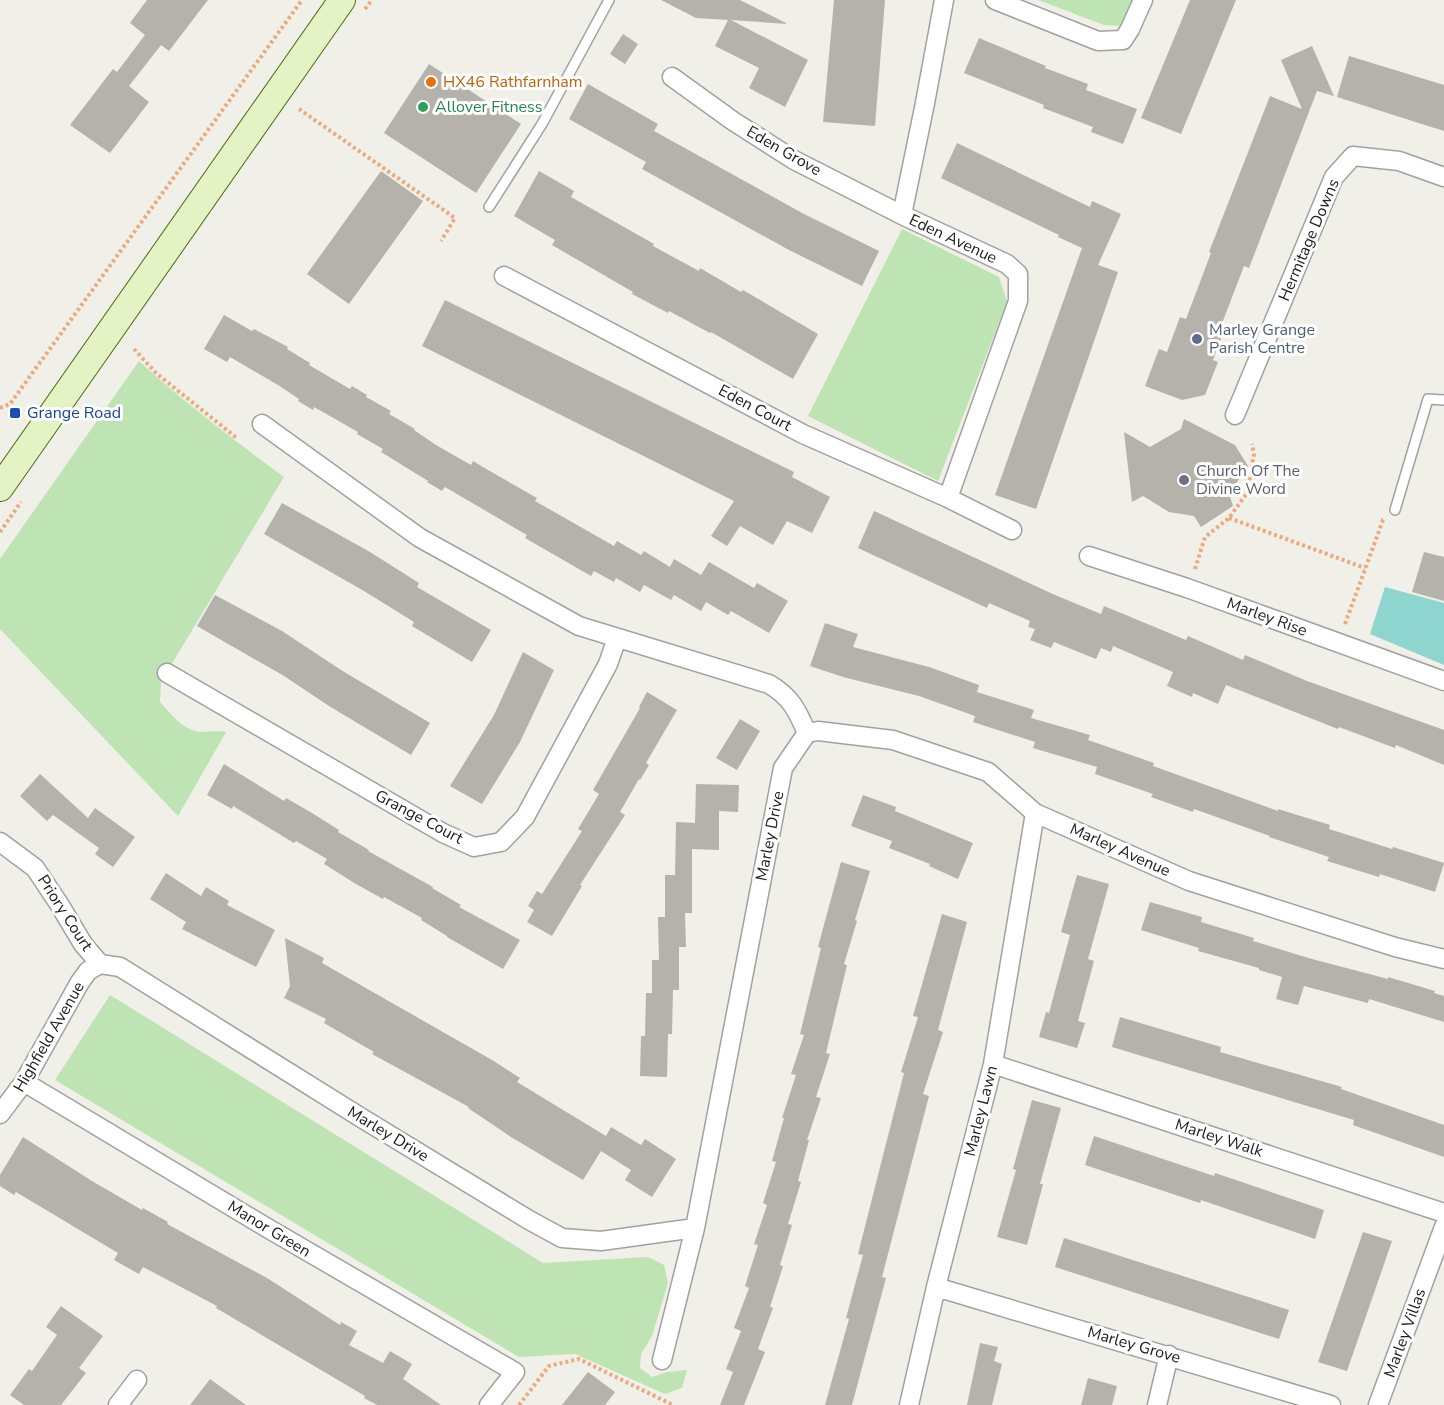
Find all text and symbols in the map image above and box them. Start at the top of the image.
place label: HX46 Rathfarnham [443,71,583,93]
marker: HX46 Rathfarnham [424,75,438,89]
place label: Allover Fitness [435,96,542,118]
marker: Allover Fitness [416,100,430,114]
street label: Eden Grove [743,121,825,181]
street label: Hermitage Downs [1273,176,1345,304]
street label: Eden Avenue [905,209,1001,269]
place label: Marley Grange Parish Centre [1209,319,1315,359]
marker: Marley Grange Parish Centre [1190,332,1204,346]
street label: Eden Court [714,379,796,437]
place label: Grange Road [27,402,121,424]
marker: Grange Road [8,406,22,420]
place label: Church Of The Divine Word [1196,460,1300,500]
marker: Church Of The Divine Word [1177,473,1191,487]
street label: Marley Rise [1224,592,1310,642]
street label: Grange Court [371,785,467,850]
street label: Marley Drive [750,789,790,883]
street label: Marley Avenue [1066,818,1174,882]
street label: Priory Court [32,871,98,956]
street label: Highfield Avenue [8,978,90,1096]
street label: Marley Lawn [959,1063,1003,1159]
street label: Marley Drive [343,1101,433,1167]
street label: Marley Walk [1172,1113,1267,1163]
street label: Manor Green [223,1196,315,1262]
street label: Marley Villas [1379,1285,1431,1381]
street label: Marley Grove [1085,1321,1183,1369]

